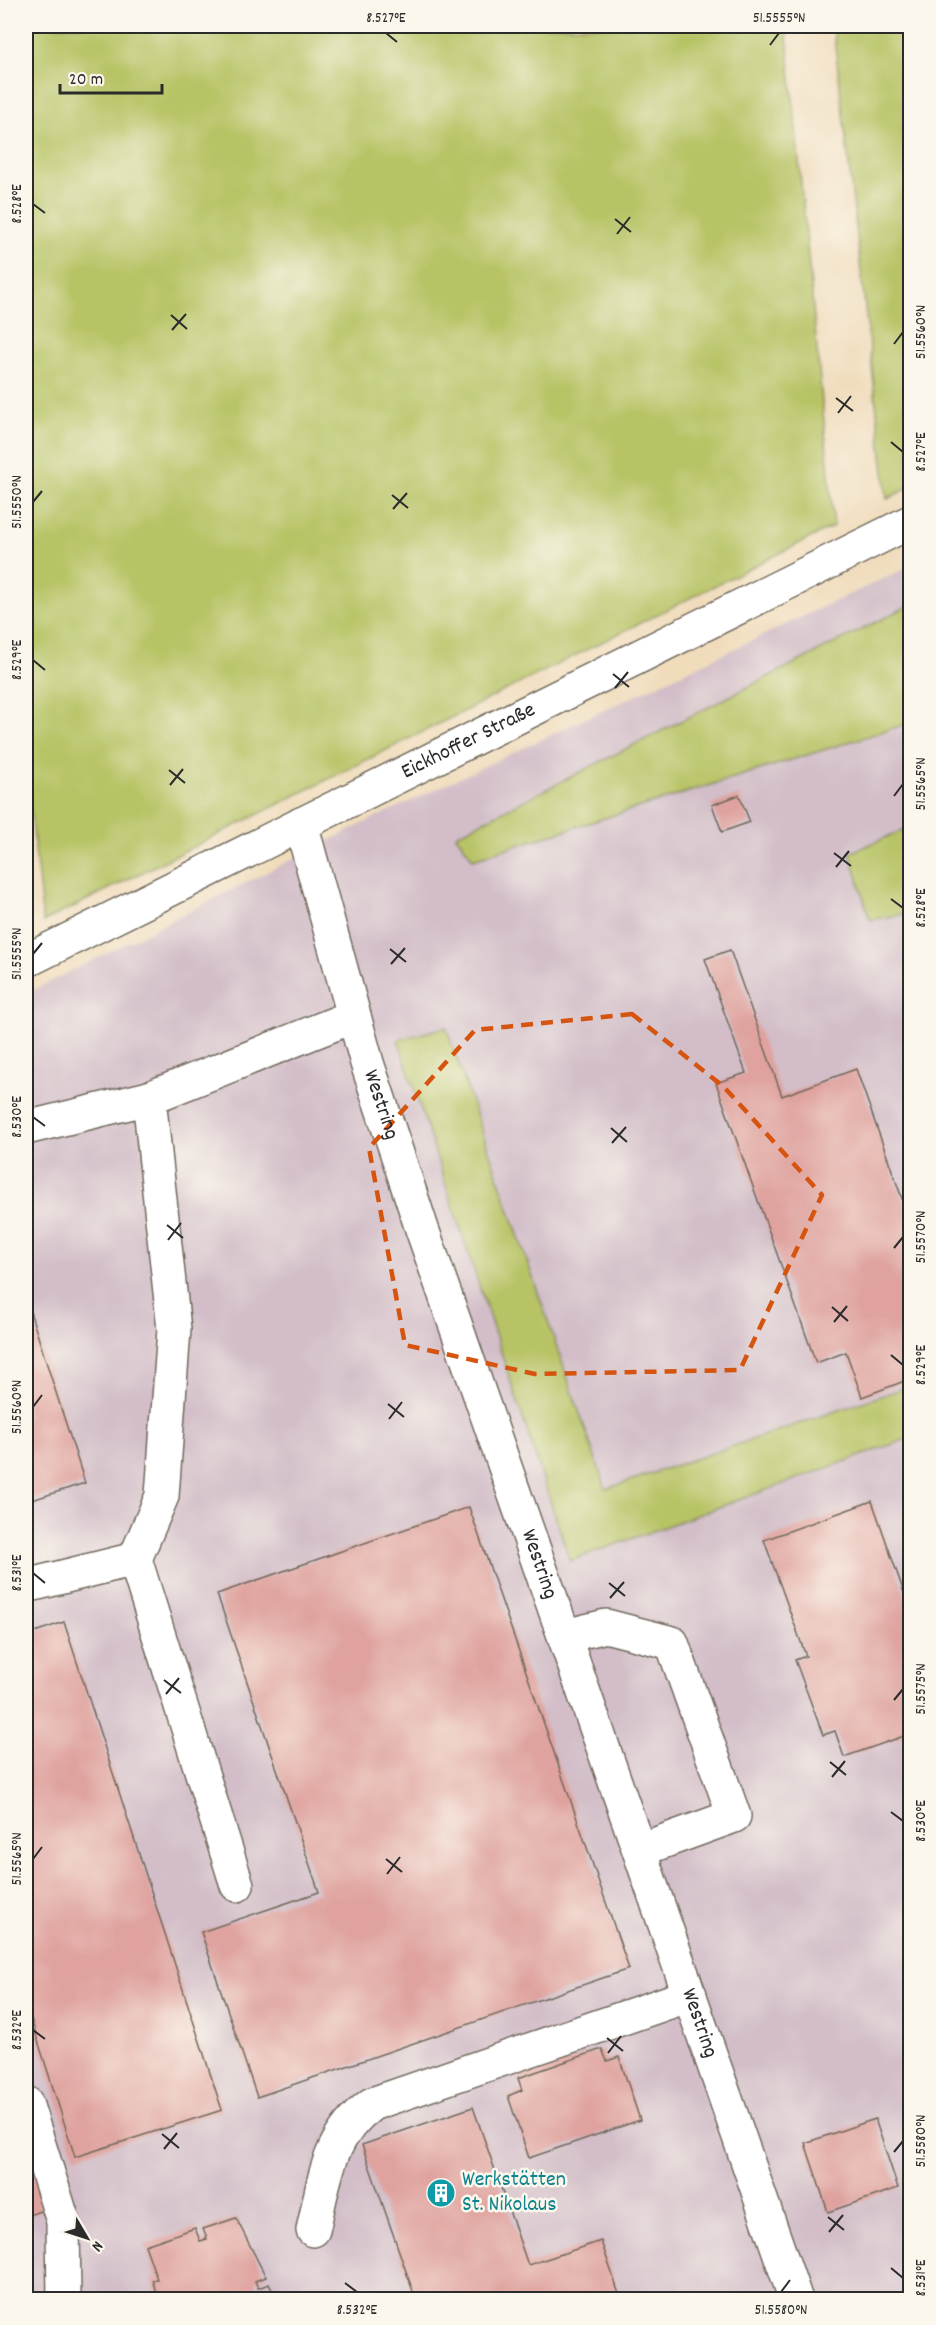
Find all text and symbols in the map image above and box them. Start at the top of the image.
text: 8.527°E [366,8,406,30]
text: 51.5555°N [753,8,805,30]
scale bar [60,57,162,95]
text: 20 m [69,68,103,93]
text: 8.528°E [7,184,29,224]
text: 51.5560°N [911,305,933,359]
text: 8.527°E [911,432,933,472]
text: 51.5550°N [7,475,29,529]
text: 8.529°E [7,640,29,680]
street label: Eickhoffer Straße [396,695,541,788]
text: 51.5565°N [911,757,933,811]
text: 8.528°E [911,888,933,928]
text: 51.5555°N [7,928,29,980]
street label: Westring [355,1066,407,1144]
text: 8.530°E [7,1096,29,1138]
text: 51.5570°N [911,1211,933,1263]
text: 8.529°E [911,1345,933,1385]
text: 51.5560°N [7,1380,29,1434]
street label: Westring [513,1525,566,1603]
text: 8.531°E [7,1554,29,1592]
text: 51.5575°N [911,1663,933,1715]
text: 8.530°E [911,1800,933,1842]
text: 51.5565°N [7,1832,29,1886]
street label: Westring [673,1984,726,2062]
text: 8.532°E [7,2010,29,2050]
text: 51.5580°N [911,2114,933,2168]
place label: Werkstätten St. Nikolaus [462,2165,566,2221]
building icon: Werkstätten St. Nikolaus [425,2177,457,2209]
north arrow [57,2208,117,2268]
text: N [85,2236,108,2256]
text: 8.531°E [911,2259,933,2297]
text: 8.532°E [337,2300,377,2322]
text: 51.5580°N [754,2300,808,2322]

